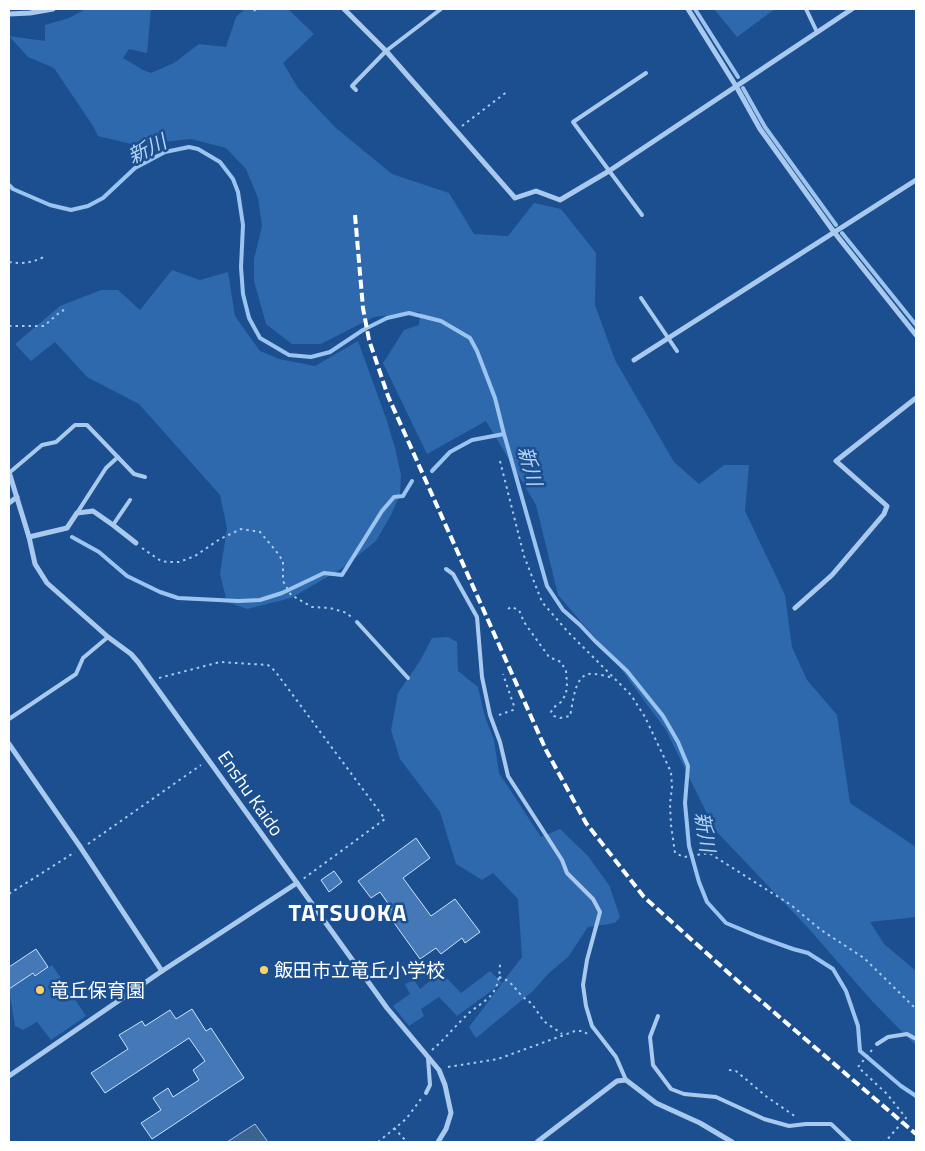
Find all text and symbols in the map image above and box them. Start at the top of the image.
water label: 新川 [122,125,173,171]
water label: 新川 [510,443,551,491]
street label: Enshu Kaido [211,744,292,841]
water label: 新川 [687,810,724,856]
district label: TATSUOKA [289,894,408,930]
place label: 飯田市立竜丘小学校 [274,955,445,984]
marker: 飯田市立竜丘小学校 [258,964,270,976]
place label: 竜丘保育園 [50,975,145,1004]
marker: 竜丘保育園 [34,984,46,996]

